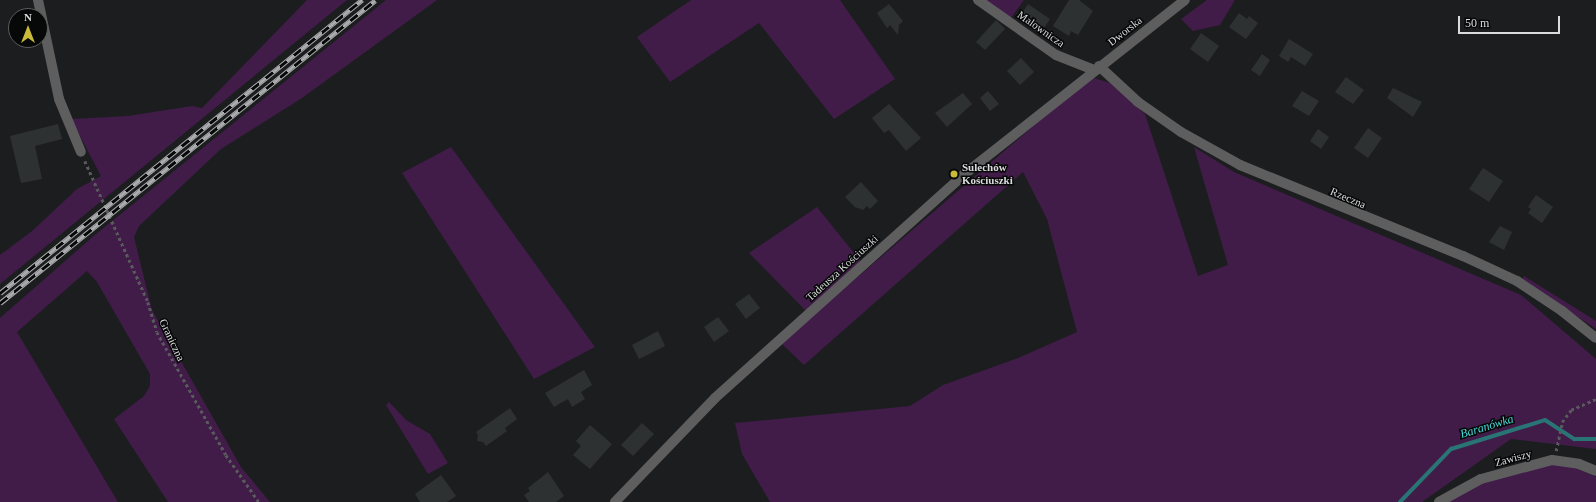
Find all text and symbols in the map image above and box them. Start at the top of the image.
north arrow [8,8,48,48]
street label: Malownicza [1015,8,1067,50]
scale bar [1460,8,1562,34]
text: N [24,11,32,23]
street label: Dworska [1105,14,1145,48]
text: 50 m [1465,16,1489,30]
place label: Sulechów Kościuszki [962,161,1013,187]
marker: Sulechów Kościuszki [949,169,959,179]
street label: Rzeczna [1328,185,1368,211]
street label: Tadeusza Kościuszki [803,232,881,304]
street label: Graniczna [156,317,188,363]
water label: Baranówka [1458,412,1516,442]
street label: Zawiszy [1493,447,1533,469]

